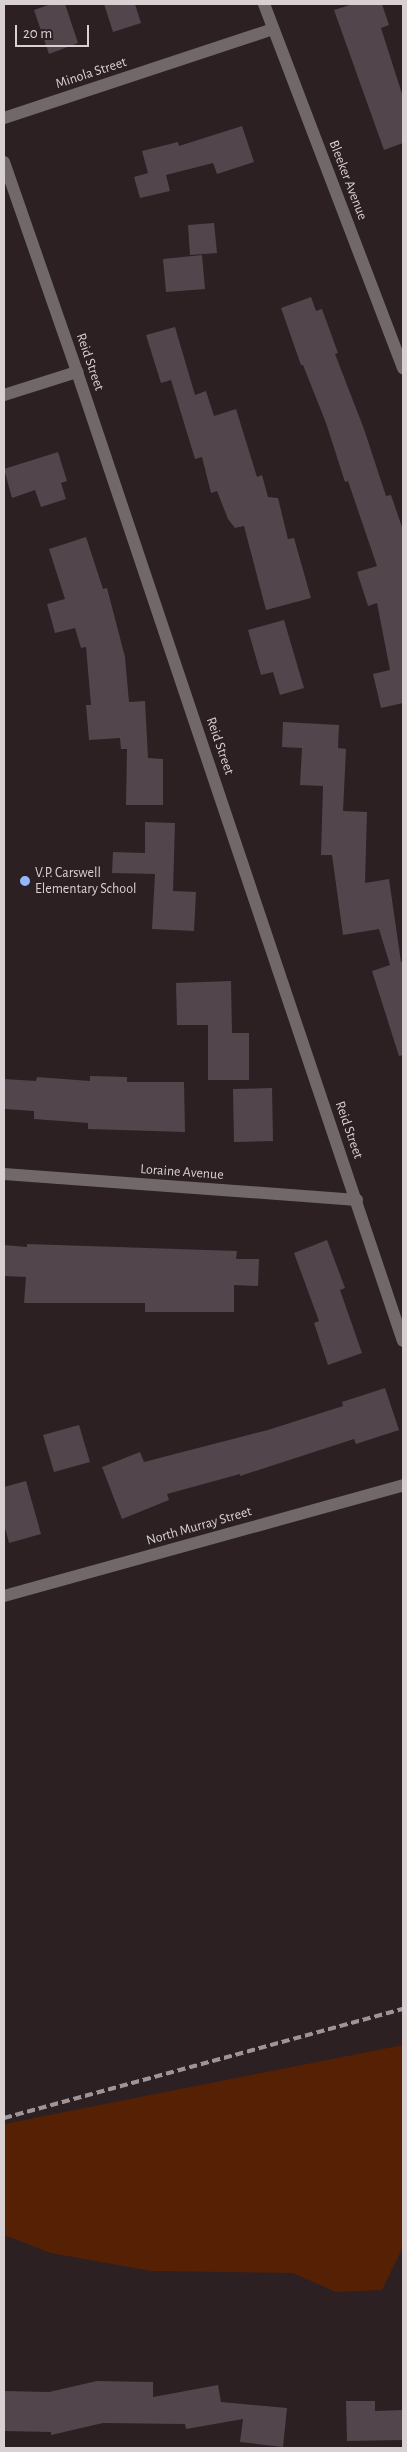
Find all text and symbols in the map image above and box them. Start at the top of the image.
scale bar [18,15,91,47]
text: 20 m [23,26,52,41]
street label: Minola Street [53,54,129,92]
street label: Bleeker Avenue [325,138,371,222]
street label: Reid Street [72,331,108,393]
street label: Reid Street [202,715,238,777]
place label: V.P. Carswell Elementary School [35,865,136,898]
marker: V.P. Carswell Elementary School [19,875,31,887]
street label: Reid Street [331,1099,367,1161]
street label: Loraine Avenue [140,1161,224,1183]
street label: North Murray Street [144,1503,254,1549]

